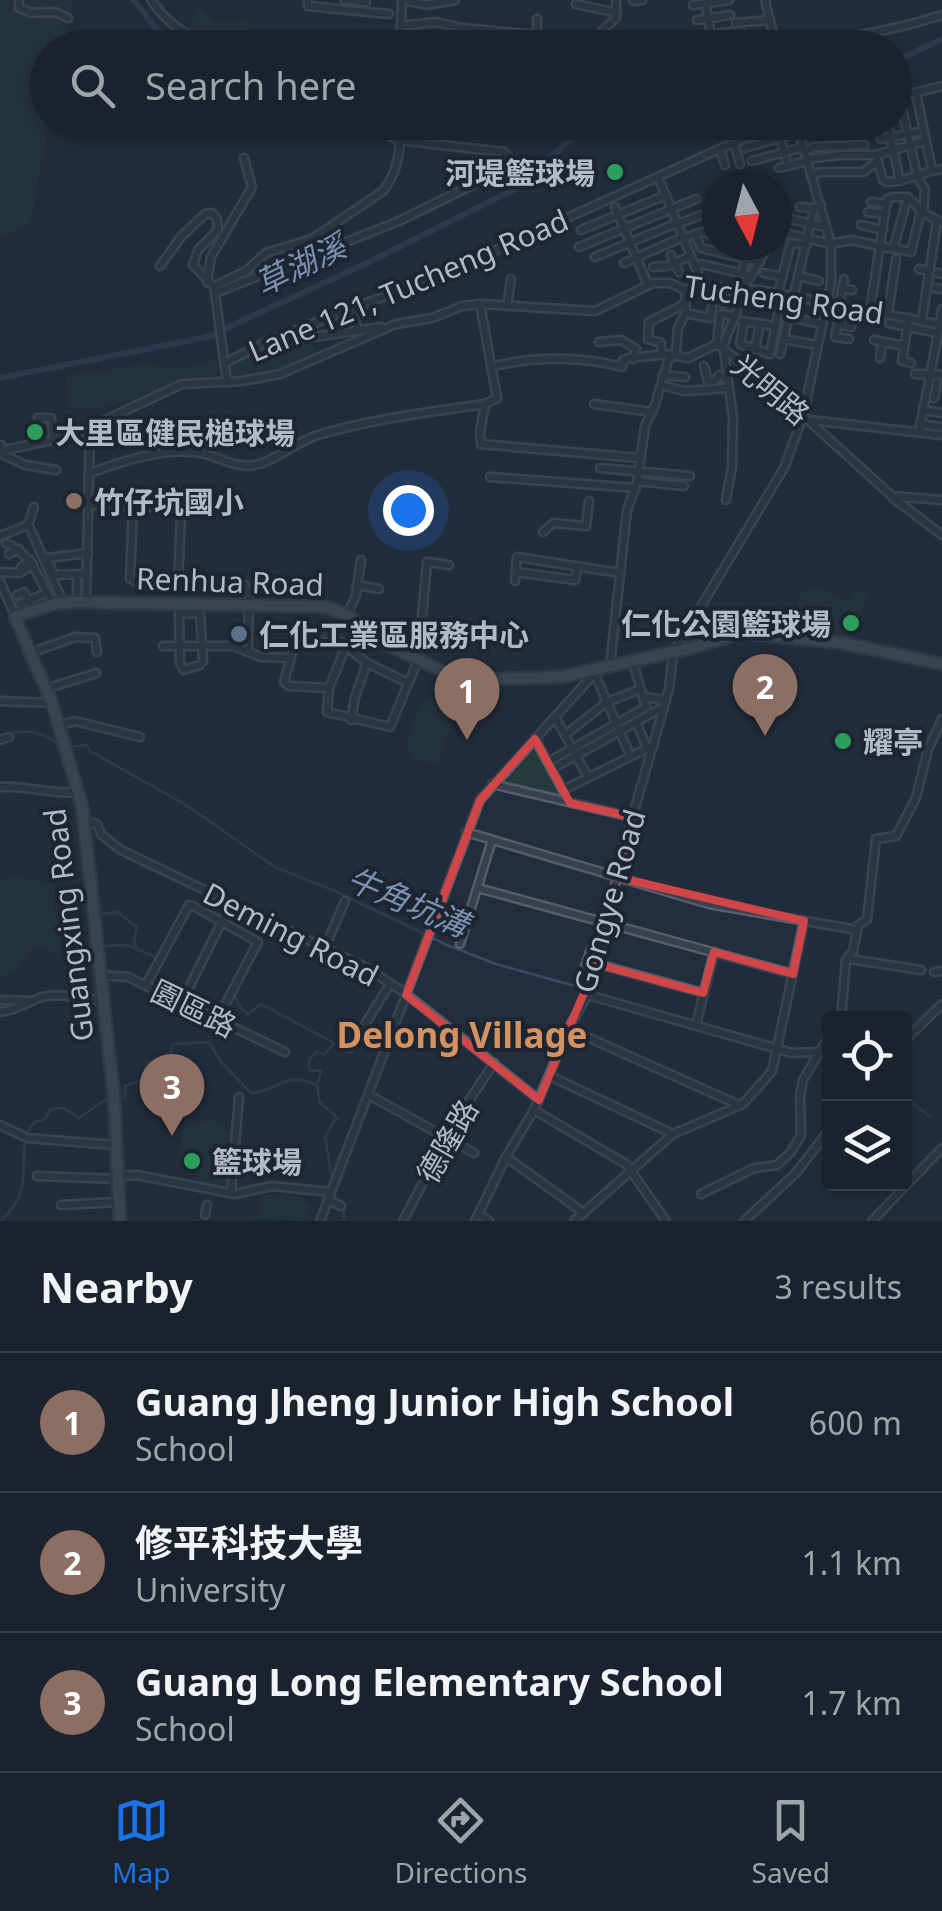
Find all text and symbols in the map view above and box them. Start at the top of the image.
search box [30,30,912,140]
icon: search [65,58,120,113]
text: Search here [145,59,356,111]
place label: 河堤籃球場 [445,152,595,193]
marker: 河堤籃球場 [604,161,626,183]
north arrow [702,170,792,260]
street label: Lane 121, Tucheng Road [242,199,574,371]
water label: 草湖溪 [247,222,356,304]
street label: Tucheng Road [682,265,886,333]
street label: 光明路 [723,344,819,434]
place label: 大里區健民槌球場 [55,412,295,453]
marker: 大里區健民槌球場 [24,421,46,443]
place label: 竹仔坑國小 [94,481,244,522]
your location [383,485,434,536]
marker: 竹仔坑國小 [63,490,85,512]
street label: Renhua Road [135,557,325,605]
place label: 仁化公園籃球場 [621,603,831,644]
marker: 仁化公園籃球場 [840,612,862,634]
place label: 仁化工業區服務中心 [259,614,529,655]
marker: 仁化工業區服務中心 [228,623,250,645]
pin: 2 [732,654,798,736]
pin: 1 [434,658,500,740]
place label: 耀亭 [863,721,923,762]
marker: 耀亭 [832,730,854,752]
street label: Gongye Road [563,804,655,998]
street label: Guangxing Road [33,806,103,1044]
water label: 牛角坑溝 [341,856,479,947]
street label: Deming Road [196,872,386,996]
street label: 園區路 [145,970,243,1046]
district label: Delong Village [337,1011,587,1058]
map controls [822,1011,912,1191]
button: locate [822,1011,912,1101]
pin: 3 [140,1054,204,1136]
street label: 德隆路 [407,1092,487,1190]
button: layers [822,1101,912,1191]
place label: 籃球場 [212,1141,302,1182]
marker: 籃球場 [181,1150,203,1172]
text: Nearby [40,1258,193,1315]
text: 3 results [775,1265,902,1308]
text: Guang Jheng Junior High School [135,1375,734,1427]
text: 1 [63,1401,82,1444]
text: 600 m [809,1401,902,1444]
text: School [135,1427,235,1470]
text: 修平科技大學 [135,1516,363,1568]
text: 2 [63,1541,82,1584]
text: 1.1 km [801,1541,902,1584]
text: University [135,1568,285,1611]
text: Guang Long Elementary School [135,1655,724,1707]
text: 3 [63,1681,82,1724]
text: 1.7 km [801,1681,902,1724]
text: School [135,1707,235,1750]
tab: Map [112,1793,170,1891]
tab: Directions [395,1793,527,1891]
tab: Saved [752,1793,830,1891]

